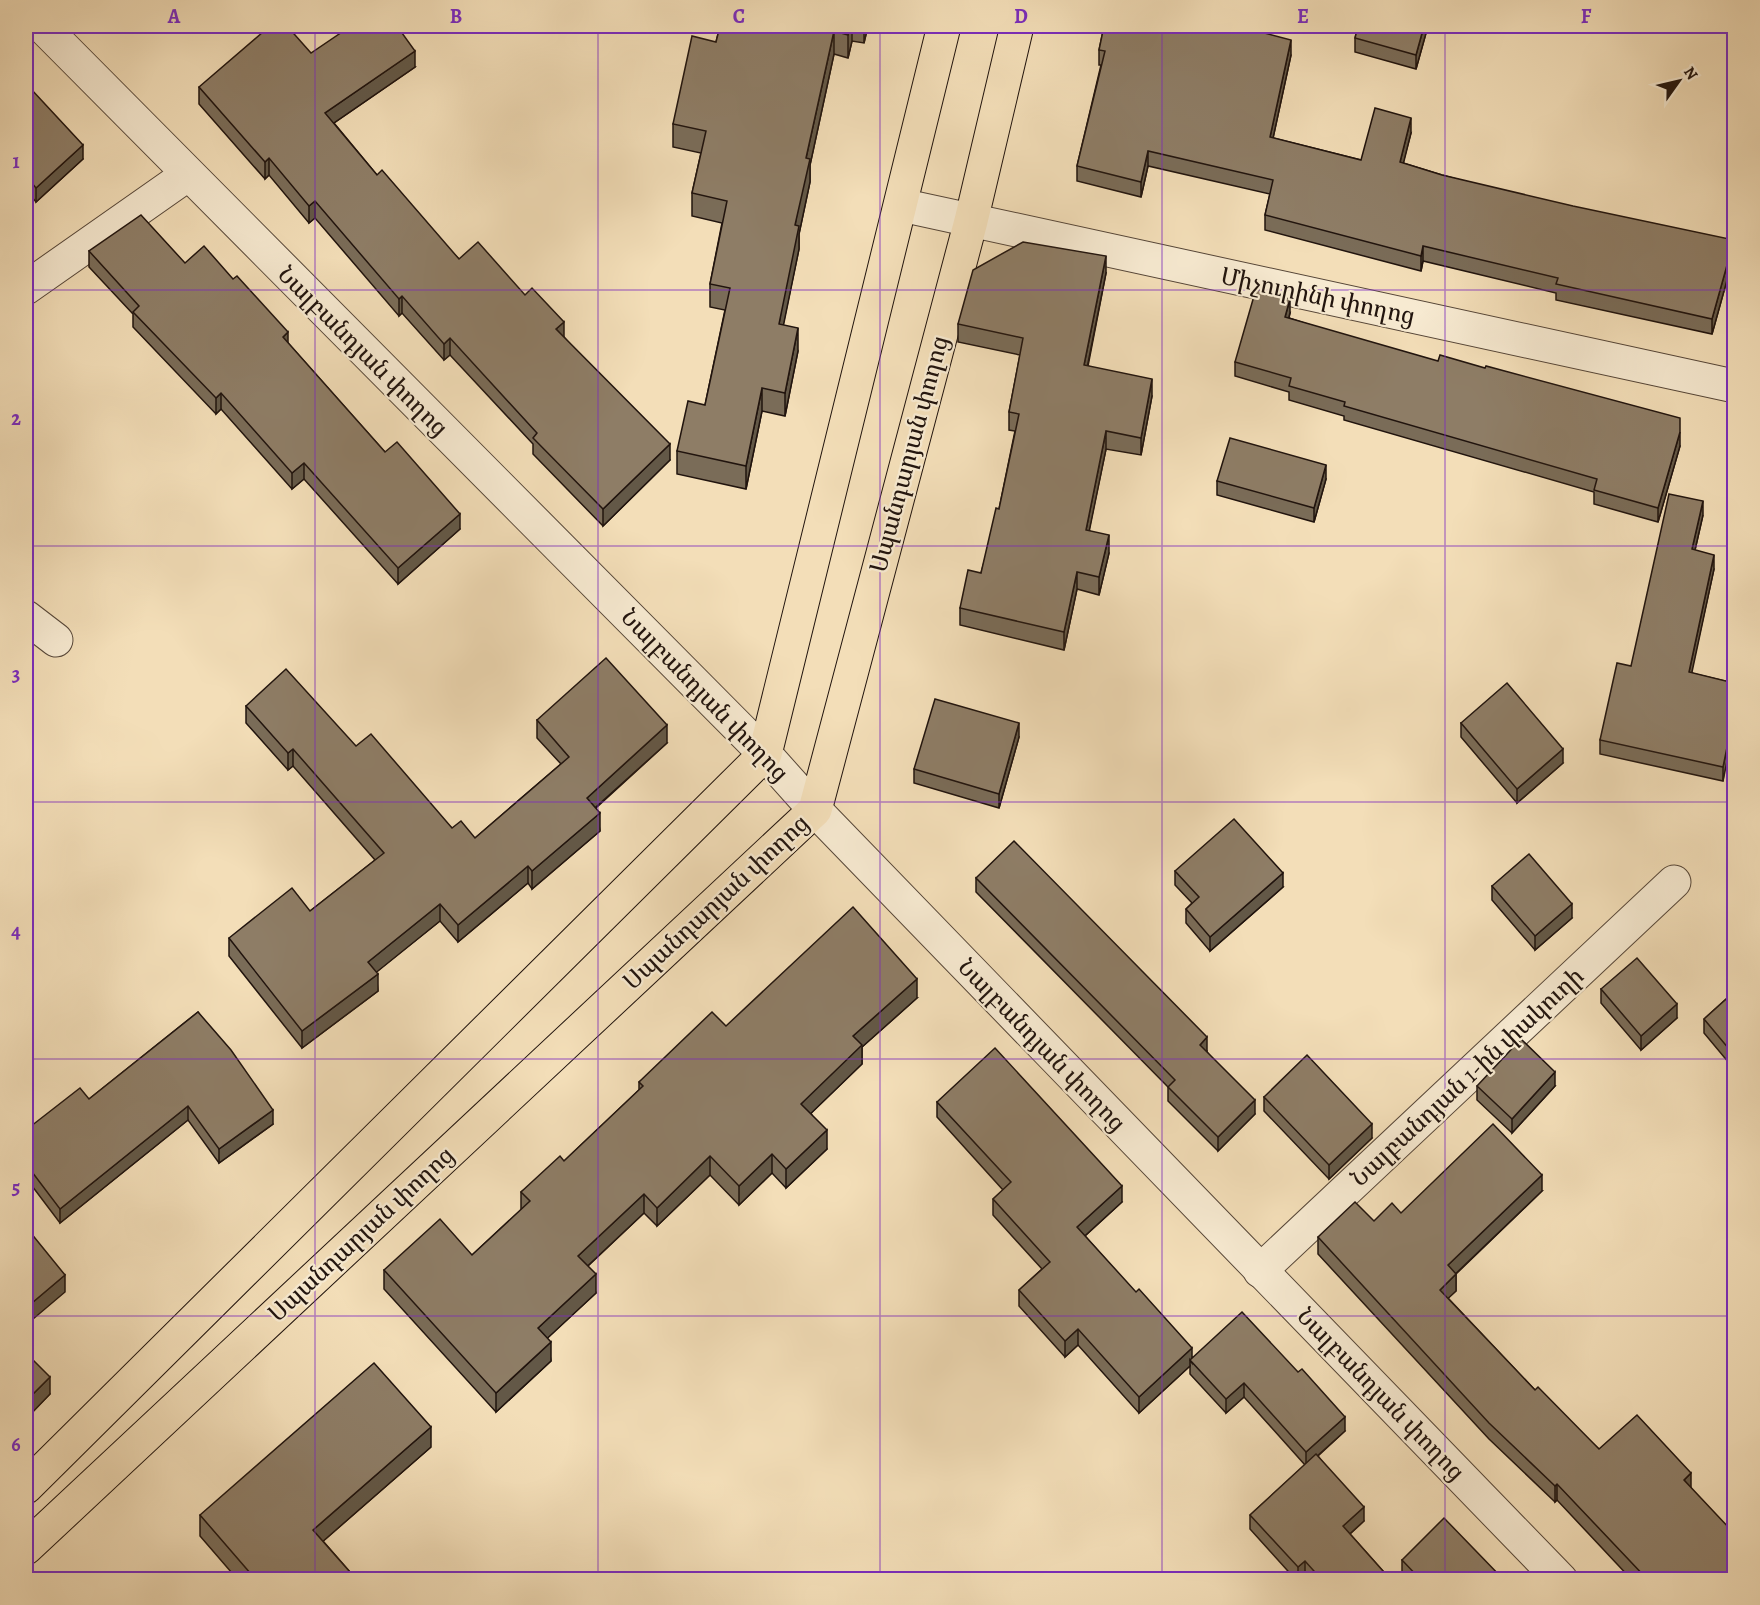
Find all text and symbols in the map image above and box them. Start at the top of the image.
text: A [167,3,181,30]
text: B [450,3,462,30]
text: C [733,3,745,30]
text: D [1014,3,1028,30]
text: E [1297,3,1309,30]
text: F [1581,3,1592,30]
north arrow [1649,51,1709,111]
text: N [1678,62,1703,84]
text: 1 [12,148,20,175]
street label: Նալբանդյան փողոց [271,259,455,443]
street label: Միչուրինի փողոց [1218,260,1418,332]
street label: Սպանդարյան փողոց [862,332,956,576]
text: 2 [11,405,21,432]
street label: Նալբանդյան փողոց [614,602,796,788]
text: 3 [12,661,20,688]
street label: Սպանդարյան փողոց [616,807,816,997]
text: 4 [11,918,21,945]
street label: Նալբանդյան փողոց [951,952,1133,1138]
street label: Նալբանդյան 1-ին փակուղի [1344,960,1590,1194]
street label: Սպանդարյան փողոց [261,1139,461,1329]
text: 5 [12,1174,20,1201]
street label: Նալբանդյան փողոց [1290,1301,1472,1487]
text: 6 [11,1431,21,1458]

